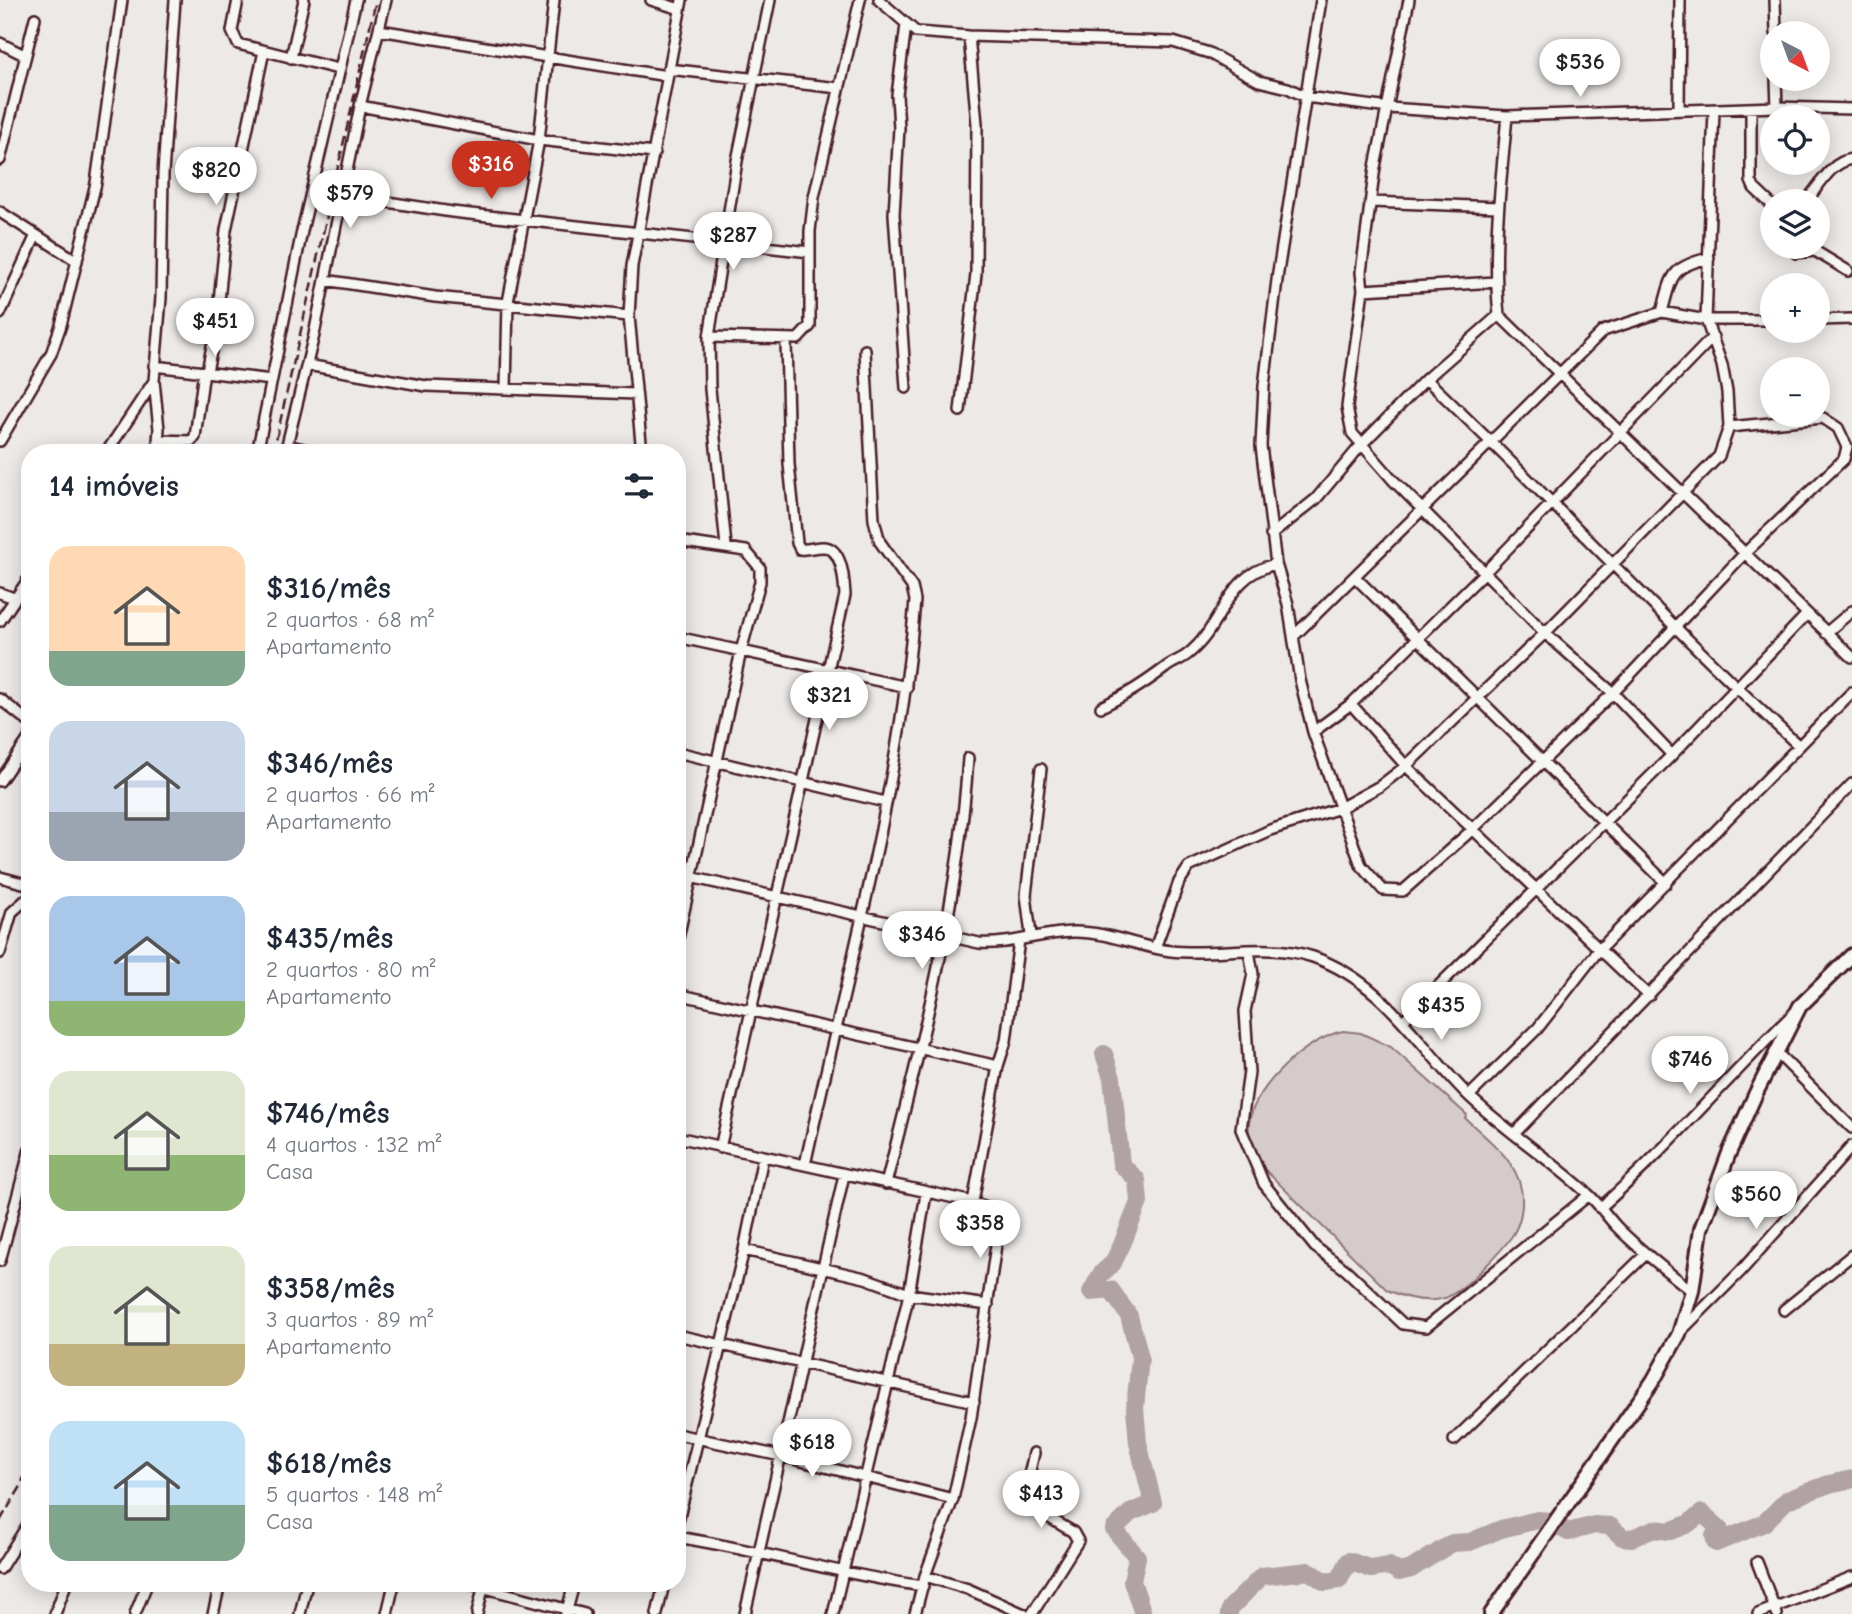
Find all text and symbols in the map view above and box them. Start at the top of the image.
north arrow [1760,21,1830,91]
map controls [1760,21,1830,427]
pin: $536 [1539,40,1621,99]
text: $536 [1555,48,1605,75]
button: locate [1760,105,1830,175]
pin: $316 [450,142,532,201]
pin: $820 [175,148,257,207]
text: $316 [468,150,514,177]
text: $820 [191,156,241,183]
pin: $579 [309,170,391,230]
text: $579 [326,179,374,206]
button: layers [1760,189,1830,259]
pin: $287 [692,212,774,272]
text: $287 [709,221,757,248]
button: + [1760,273,1830,343]
pin: $451 [174,298,256,358]
text: $451 [192,307,238,334]
button: − [1760,357,1830,427]
icon: filters [620,467,658,505]
text: 14 imóveis [49,469,179,504]
text: $316/mês [266,571,391,606]
icon: home [105,574,189,658]
text: 2 quartos · 68 m² [266,606,434,633]
text: Apartamento [266,633,392,660]
pin: $321 [788,672,870,732]
text: $321 [806,681,852,708]
text: $346/mês [266,746,393,781]
icon: home [105,749,189,833]
text: 2 quartos · 66 m² [266,781,435,808]
text: Apartamento [266,808,392,835]
pin: $346 [881,912,963,971]
text: $346 [898,920,946,947]
text: $435/mês [266,921,393,956]
icon: home [105,924,189,1008]
text: 2 quartos · 80 m² [266,956,436,983]
pin: $435 [1400,982,1482,1042]
text: Apartamento [266,983,392,1010]
text: $435 [1417,991,1465,1018]
pin: $746 [1649,1036,1731,1096]
text: $746 [1667,1045,1713,1072]
text: $746/mês [266,1096,389,1131]
icon: home [105,1099,189,1183]
text: 4 quartos · 132 m² [266,1131,442,1158]
text: Casa [266,1158,313,1185]
pin: $560 [1715,1172,1797,1231]
text: $560 [1730,1180,1782,1207]
pin: $358 [939,1200,1021,1260]
text: $358 [955,1209,1005,1236]
text: $358/mês [266,1271,395,1306]
icon: home [105,1274,189,1358]
text: 3 quartos · 89 m² [266,1306,433,1333]
text: Apartamento [266,1333,392,1360]
pin: $618 [771,1420,853,1479]
text: $618 [789,1428,835,1455]
text: $618/mês [266,1446,391,1481]
icon: home [105,1449,189,1533]
pin: $413 [1000,1470,1082,1530]
text: $413 [1018,1479,1064,1506]
text: 5 quartos · 148 m² [266,1481,442,1508]
text: Casa [266,1508,313,1535]

